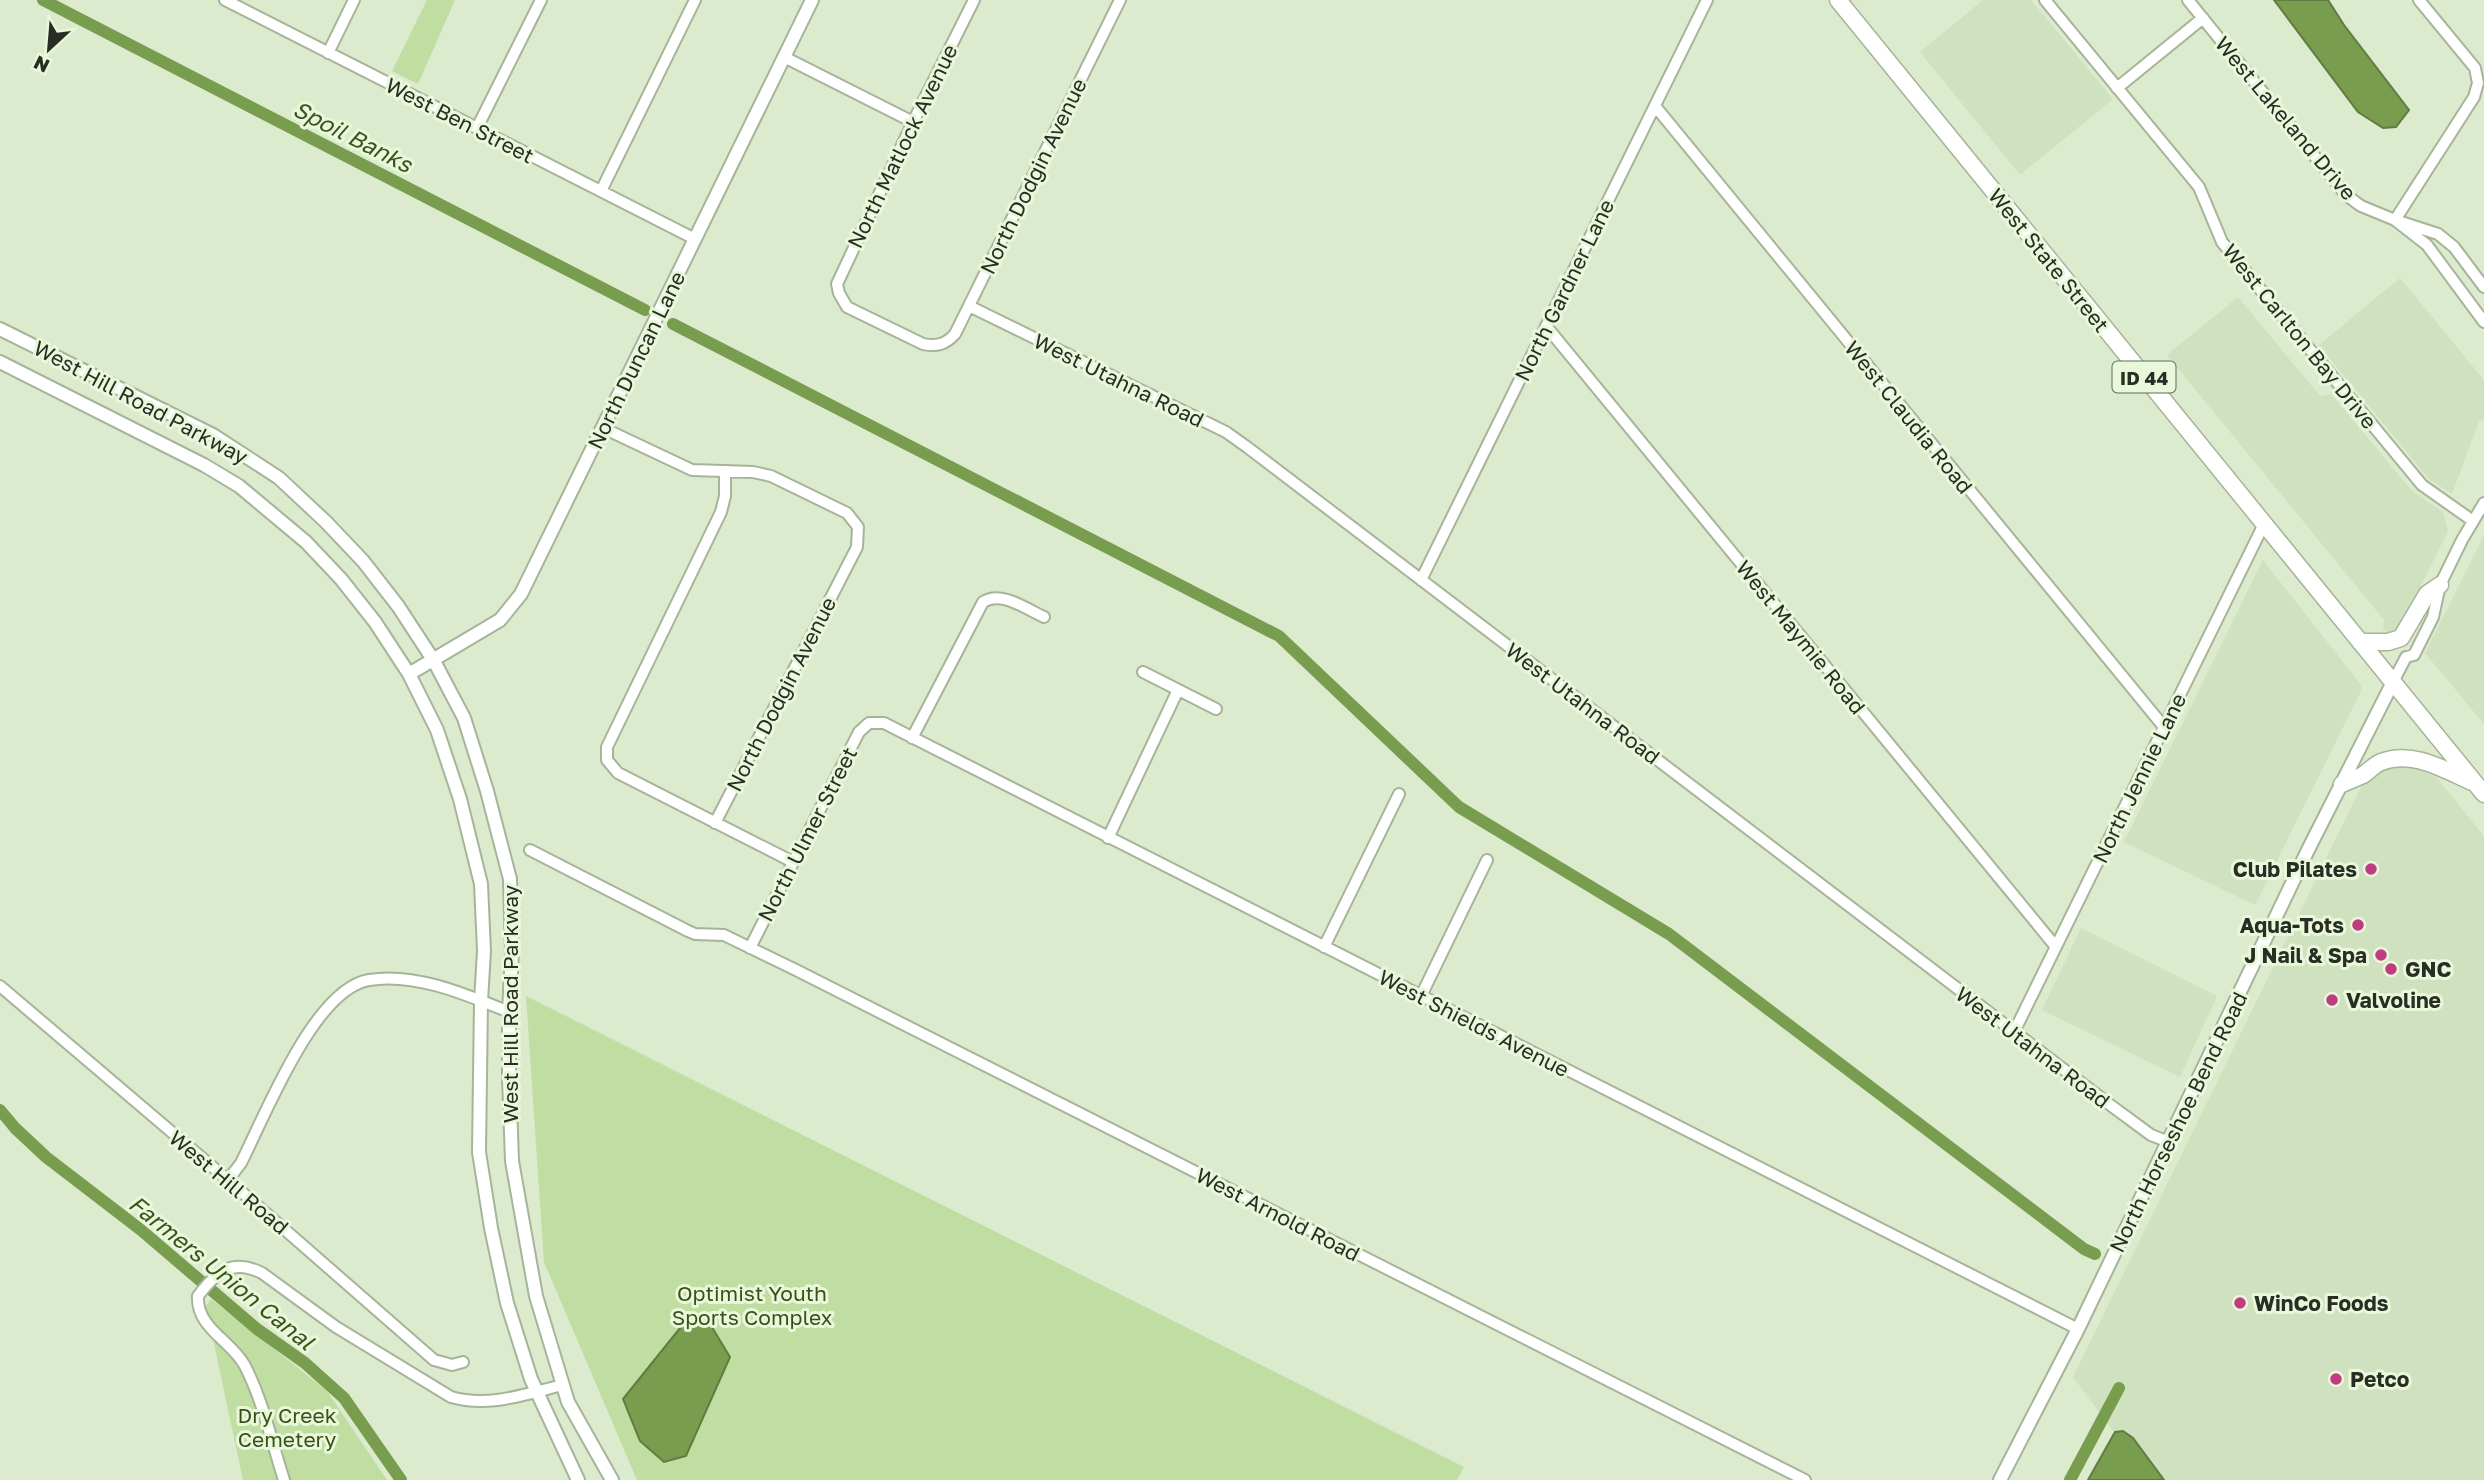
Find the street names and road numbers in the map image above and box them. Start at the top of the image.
street label: West Lakeland Drive [2210,31,2362,205]
street label: North Matlock Avenue [841,40,963,252]
street label: West Ben Street [382,71,538,169]
street label: North Dodgin Avenue [974,74,1092,278]
street label: West State Street [1983,183,2115,337]
street label: North Gardner Lane [1509,195,1619,385]
street label: West Carlton Bay Drive [2217,238,2383,434]
street label: North Duncan Lane [582,267,690,453]
street label: West Utahna Road [1030,327,1208,433]
street label: West Hill Road Parkway [30,334,253,470]
street label: West Claudia Road [1839,335,1979,499]
road number: ID 44 [2112,362,2176,392]
street label: West Maymie Road [1731,555,1871,719]
street label: North Dodgin Avenue [721,592,841,796]
street label: West Utahna Road [1501,637,1665,769]
street label: North Jennie Lane [2087,689,2191,867]
street label: North Ulmer Street [752,742,862,926]
street label: West Hill Road Parkway [497,884,523,1123]
street label: West Shields Avenue [1374,964,1574,1082]
street label: West Utahna Road [1951,981,2115,1113]
street label: North Horseshoe Bend Road [2103,987,2253,1257]
street label: West Hill Road [164,1124,294,1240]
street label: West Arnold Road [1192,1162,1364,1266]

